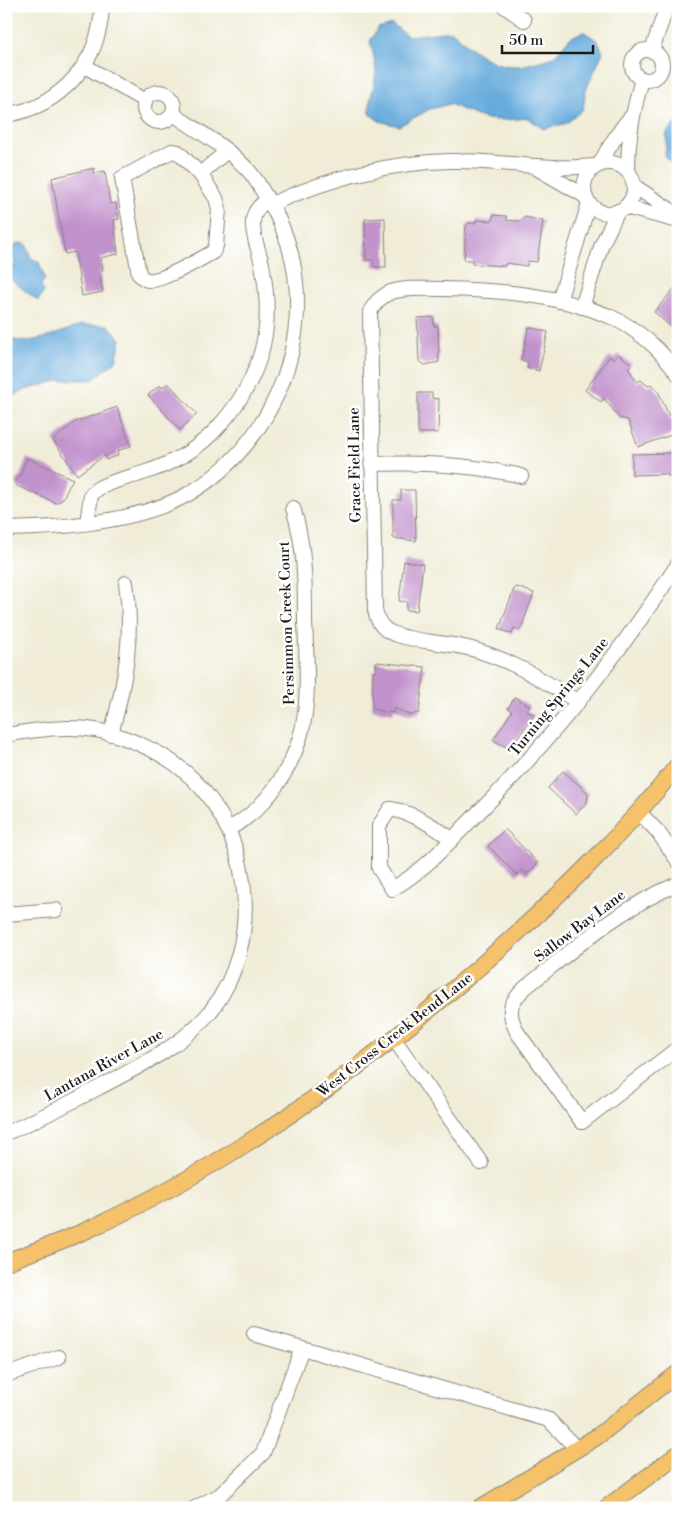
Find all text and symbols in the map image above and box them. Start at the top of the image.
scale bar [502,22,593,54]
text: 50 m [509,31,543,50]
street label: Grace Field Lane [344,407,366,523]
street label: Persimmon Creek Court [275,540,299,705]
street label: Turning Springs Lane [505,634,613,760]
street label: Sallow Bay Lane [531,886,629,966]
street label: West Cross Creek Bend Lane [313,968,477,1102]
street label: Lantana River Lane [41,1024,167,1106]

